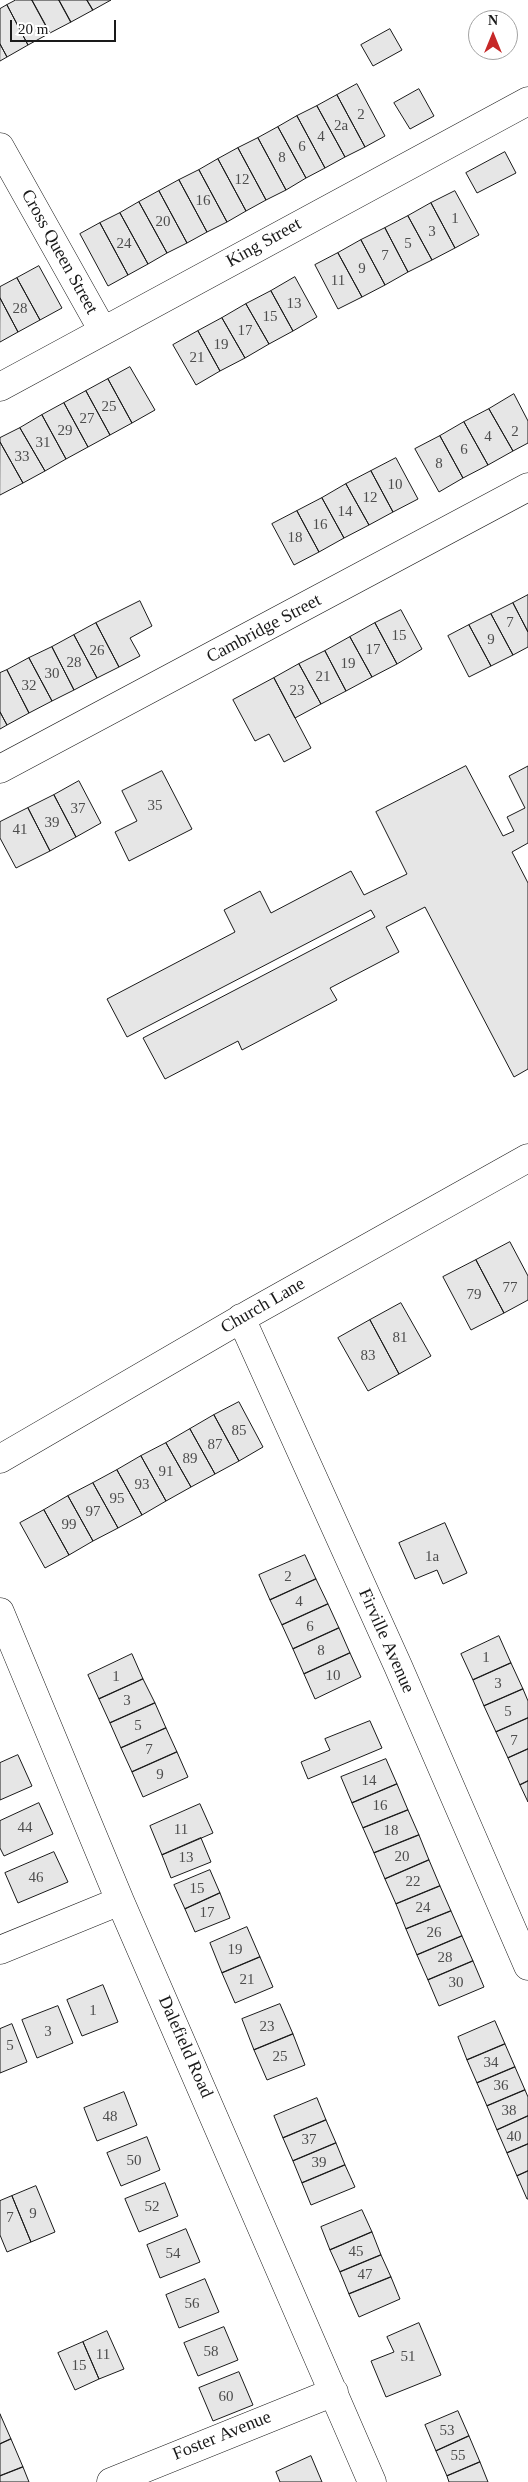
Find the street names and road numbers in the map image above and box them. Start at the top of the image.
street label: Cross Queen Street [16,186,102,318]
street label: King Street [223,214,305,272]
street label: Cambridge Street [203,590,325,668]
street label: Church Lane [217,1273,309,1339]
street label: Firville Avenue [353,1585,419,1697]
street label: Dalefield Road [153,1993,217,2101]
street label: Foster Avenue [170,2406,274,2466]

